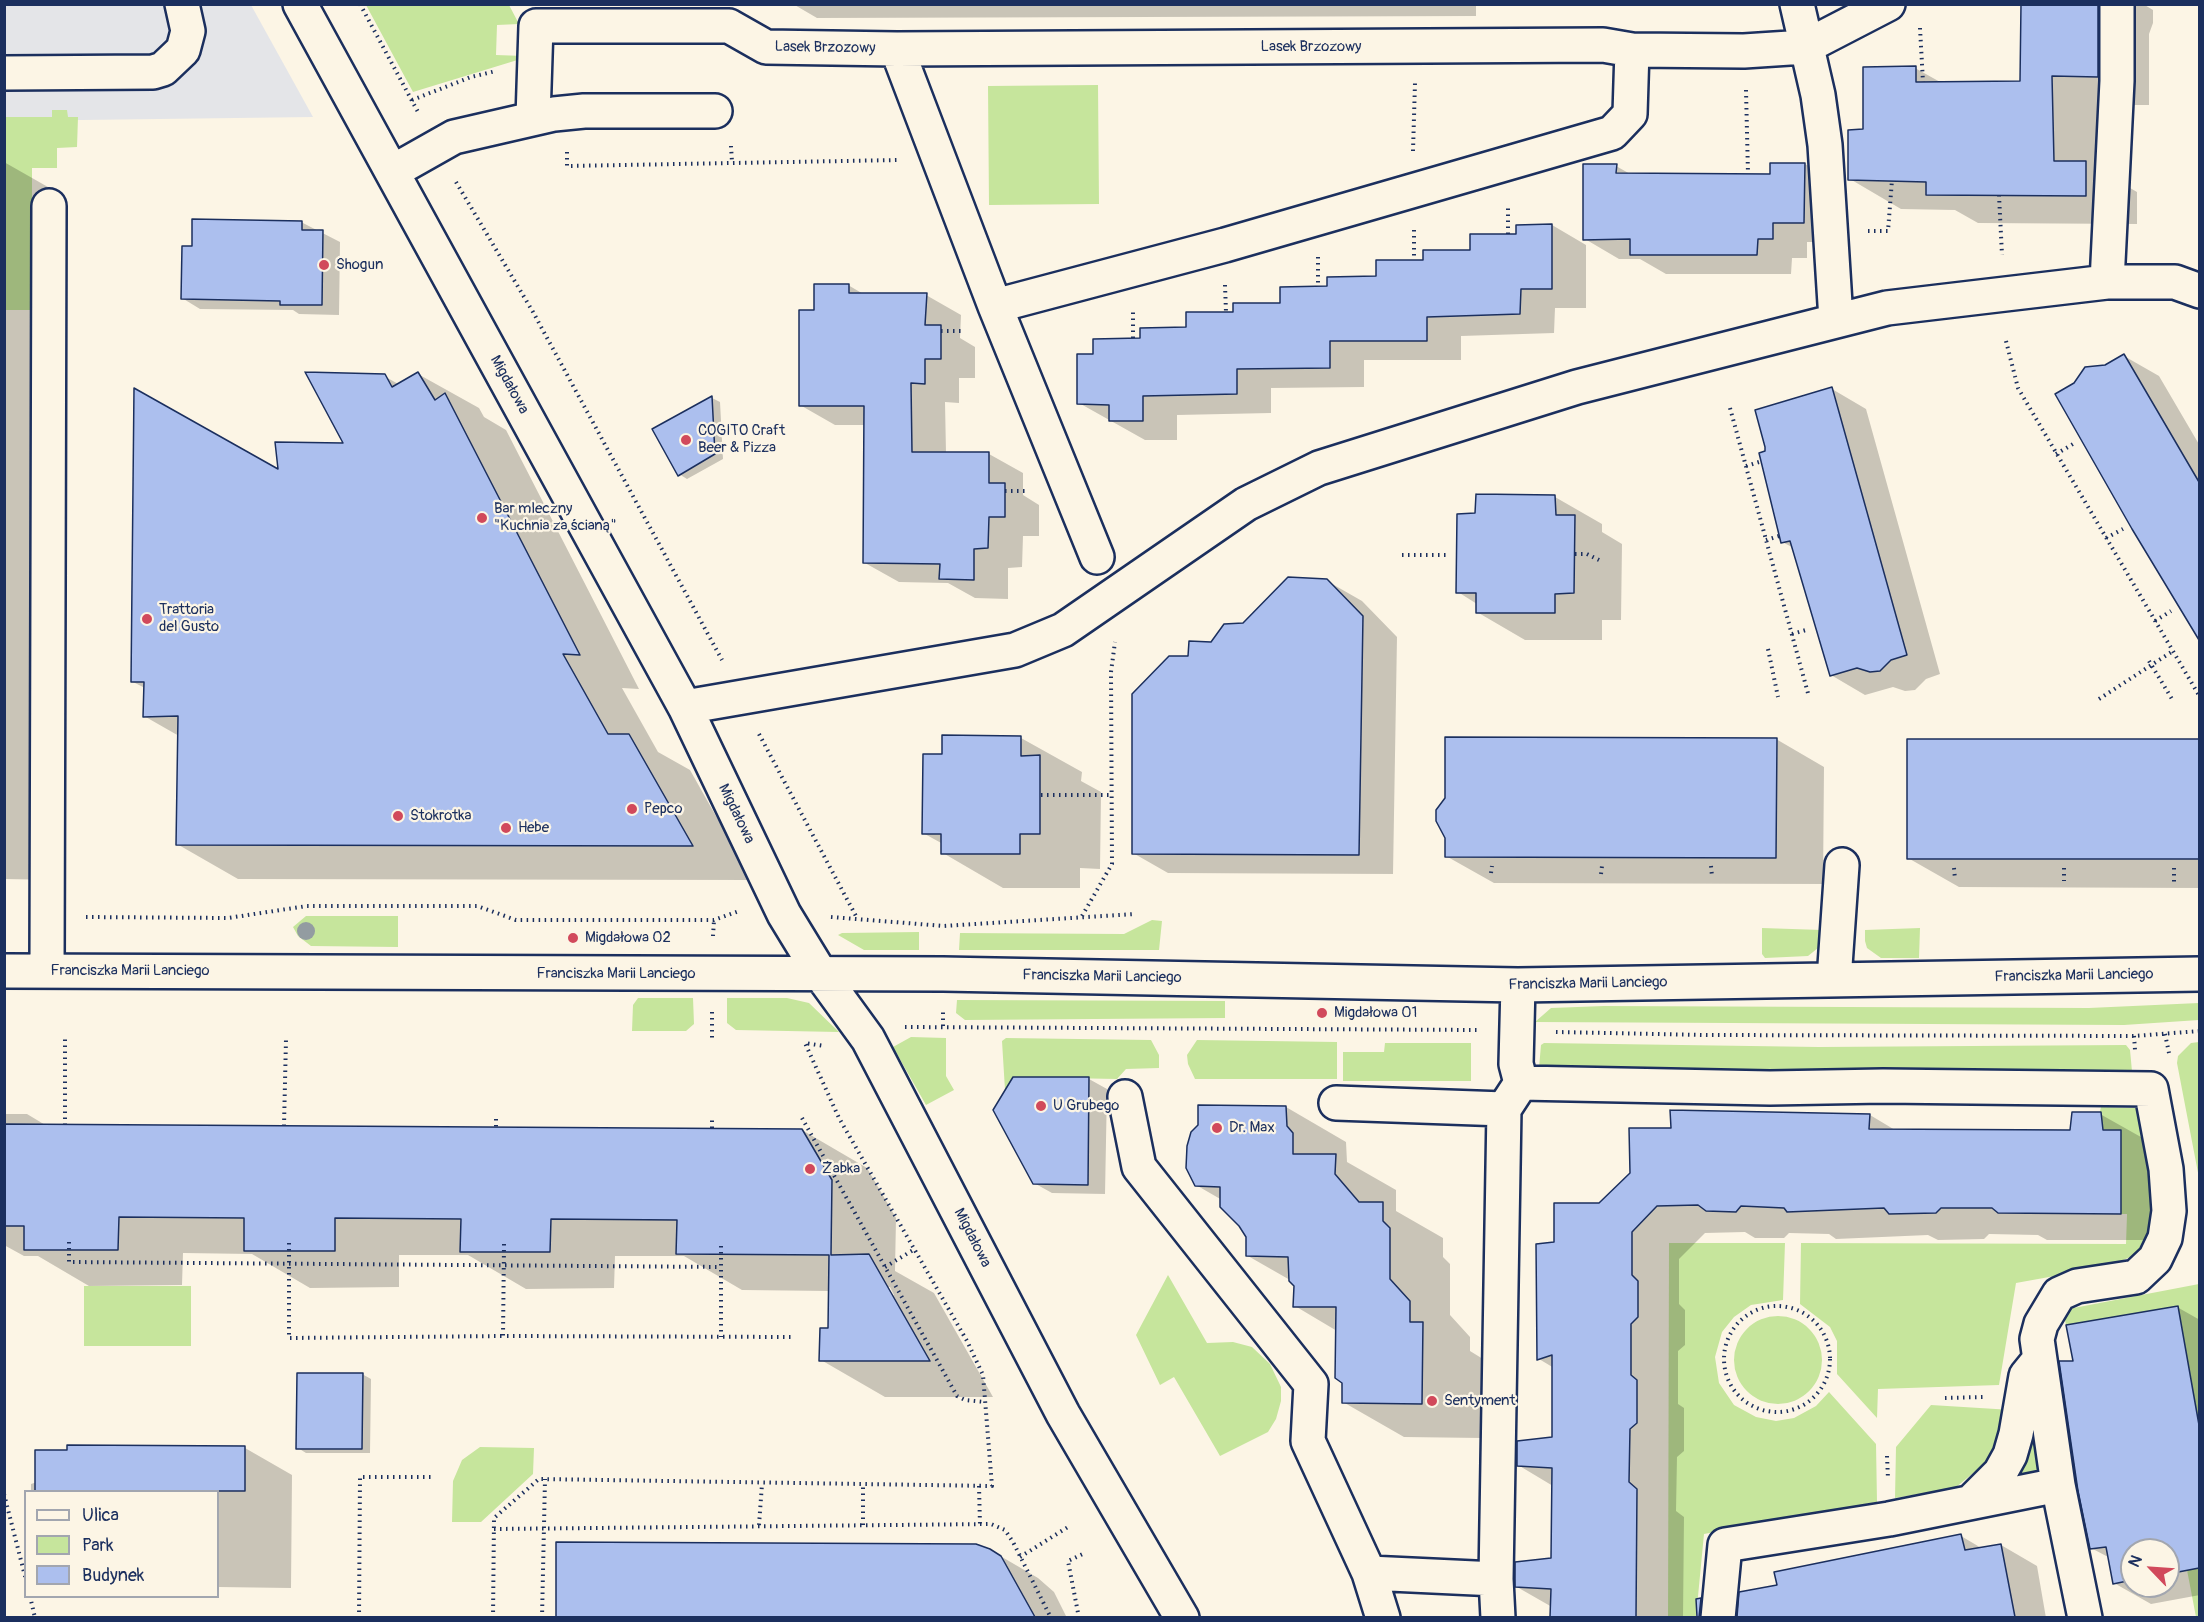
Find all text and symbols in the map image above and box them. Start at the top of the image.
street label: Lasek Brzozowy [774,38,876,58]
street label: Lasek Brzozowy [1260,38,1362,56]
place label: Shogun [336,256,383,274]
marker: Shogun [317,258,331,272]
street label: Migdałowa [486,353,532,417]
place label: COGITO Craft Beer & Pizza [698,422,785,457]
marker: COGITO Craft Beer & Pizza [679,433,693,447]
place label: Bar mleczny "Kuchnia za ścianą" [494,500,617,535]
marker: Bar mleczny "Kuchnia za ścianą" [475,511,489,525]
place label: Trattoria del Gusto [159,601,219,636]
marker: Trattoria del Gusto [140,612,154,626]
street label: Migdałowa [714,781,758,847]
place label: Pepco [644,800,682,818]
marker: Pepco [625,802,639,816]
place label: Stokrotka [410,807,471,825]
marker: Stokrotka [391,809,405,823]
place label: Hebe [518,819,549,837]
marker: Hebe [499,821,513,835]
place label: Migdałowa 02 [585,929,671,947]
marker: Migdałowa 02 [566,931,580,945]
street label: Franciszka Marii Lanciego [50,962,210,980]
street label: Franciszka Marii Lanciego [536,965,696,983]
street label: Franciszka Marii Lanciego [1994,966,2154,986]
street label: Franciszka Marii Lanciego [1022,967,1182,987]
street label: Franciszka Marii Lanciego [1508,974,1668,994]
place label: Migdałowa 01 [1334,1004,1417,1022]
marker: Migdałowa 01 [1315,1006,1329,1020]
place label: U Grubego [1053,1097,1119,1115]
marker: U Grubego [1034,1099,1048,1113]
place label: Dr. Max [1229,1119,1275,1137]
marker: Dr. Max [1210,1121,1224,1135]
place label: Żabka [822,1160,860,1178]
marker: Żabka [803,1162,817,1176]
street label: Migdałowa [949,1205,995,1271]
place label: Sentyment [1444,1392,1515,1410]
marker: Sentyment [1425,1394,1439,1408]
legend [24,1490,219,1598]
text: Ulica [82,1504,119,1527]
text: Park [82,1534,114,1557]
north arrow [2120,1538,2180,1598]
text: N [2124,1552,2147,1570]
text: Budynek [82,1564,144,1587]

